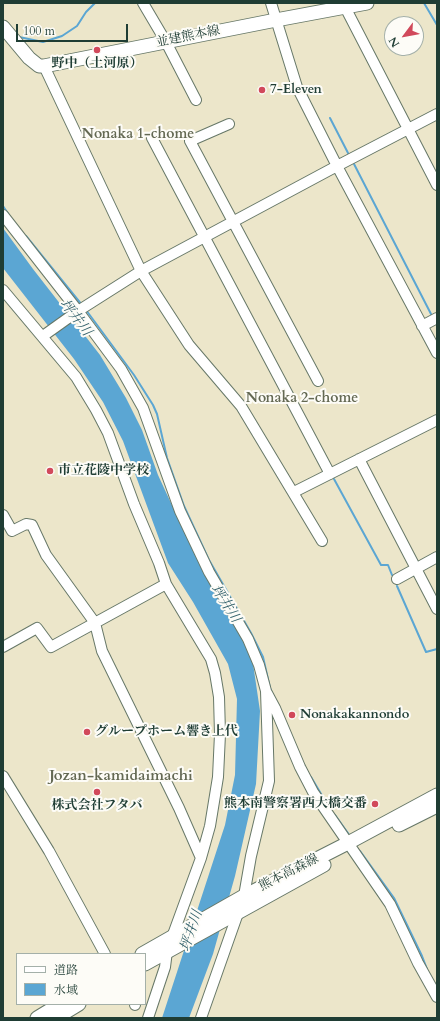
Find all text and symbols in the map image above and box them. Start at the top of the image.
scale bar [18,16,130,42]
north arrow [384,16,424,56]
text: 100 m [23,23,55,39]
street label: 並建熊本線 [155,23,221,51]
text: N [385,34,403,50]
marker: 野中（土河原） [92,45,102,55]
place label: 野中（土河原） [52,56,142,72]
place label: 7-Eleven [270,82,322,98]
marker: 7-Eleven [257,85,267,95]
district label: Nonaka 1-chome [82,127,194,143]
water label: 坪井川 [56,296,94,340]
district label: Nonaka 2-chome [246,391,358,407]
place label: 市立花陵中学校 [58,463,149,479]
marker: 市立花陵中学校 [45,466,55,476]
water label: 坪井川 [207,582,243,626]
place label: Nonakakannondo [300,707,409,723]
marker: Nonakakannondo [287,710,297,720]
place label: グループホーム響き上代 [95,724,238,740]
marker: グループホーム響き上代 [82,727,92,737]
district label: Jozan-kamidaimachi [49,768,193,786]
marker: 株式会社フタバ [92,787,102,797]
place label: 熊本南警察署西大橋交番 [224,796,367,812]
place label: 株式会社フタバ [52,798,142,814]
marker: 熊本南警察署西大橋交番 [370,799,380,809]
street label: 熊本高森線 [257,851,321,895]
water label: 坪井川 [177,908,207,954]
legend [16,953,146,1005]
text: 道路 [54,962,78,978]
text: 水域 [54,982,78,998]

